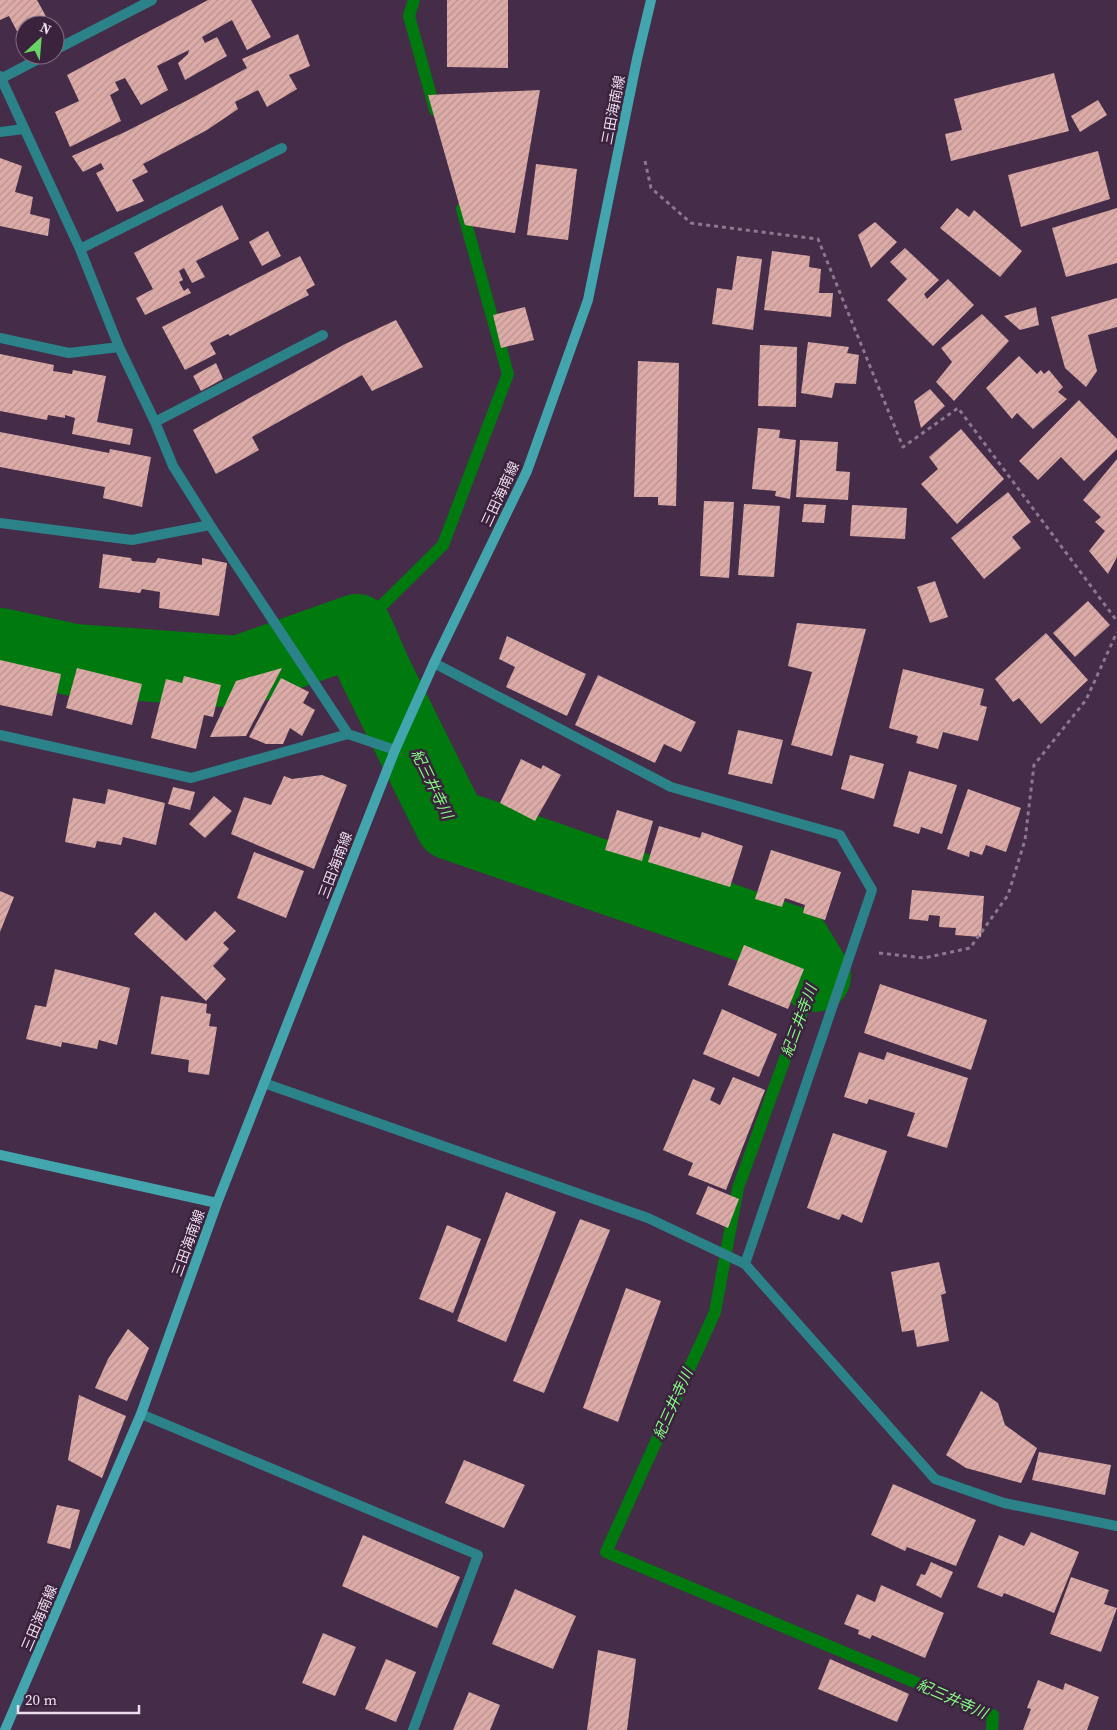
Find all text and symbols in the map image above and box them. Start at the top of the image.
north arrow [15,15,65,65]
text: N [37,17,55,40]
street label: 三田海南線 [597,74,629,146]
street label: 三田海南線 [476,458,524,530]
water label: 紀三井寺川 [407,745,459,824]
street label: 三田海南線 [313,829,357,901]
water label: 紀三井寺川 [776,980,822,1060]
street label: 三田海南線 [167,1207,209,1279]
water label: 紀三井寺川 [648,1363,698,1442]
street label: 三田海南線 [16,1582,62,1654]
water label: 紀三井寺川 [914,1674,993,1724]
scale bar [18,1682,139,1714]
text: 20 m [25,1689,57,1710]

